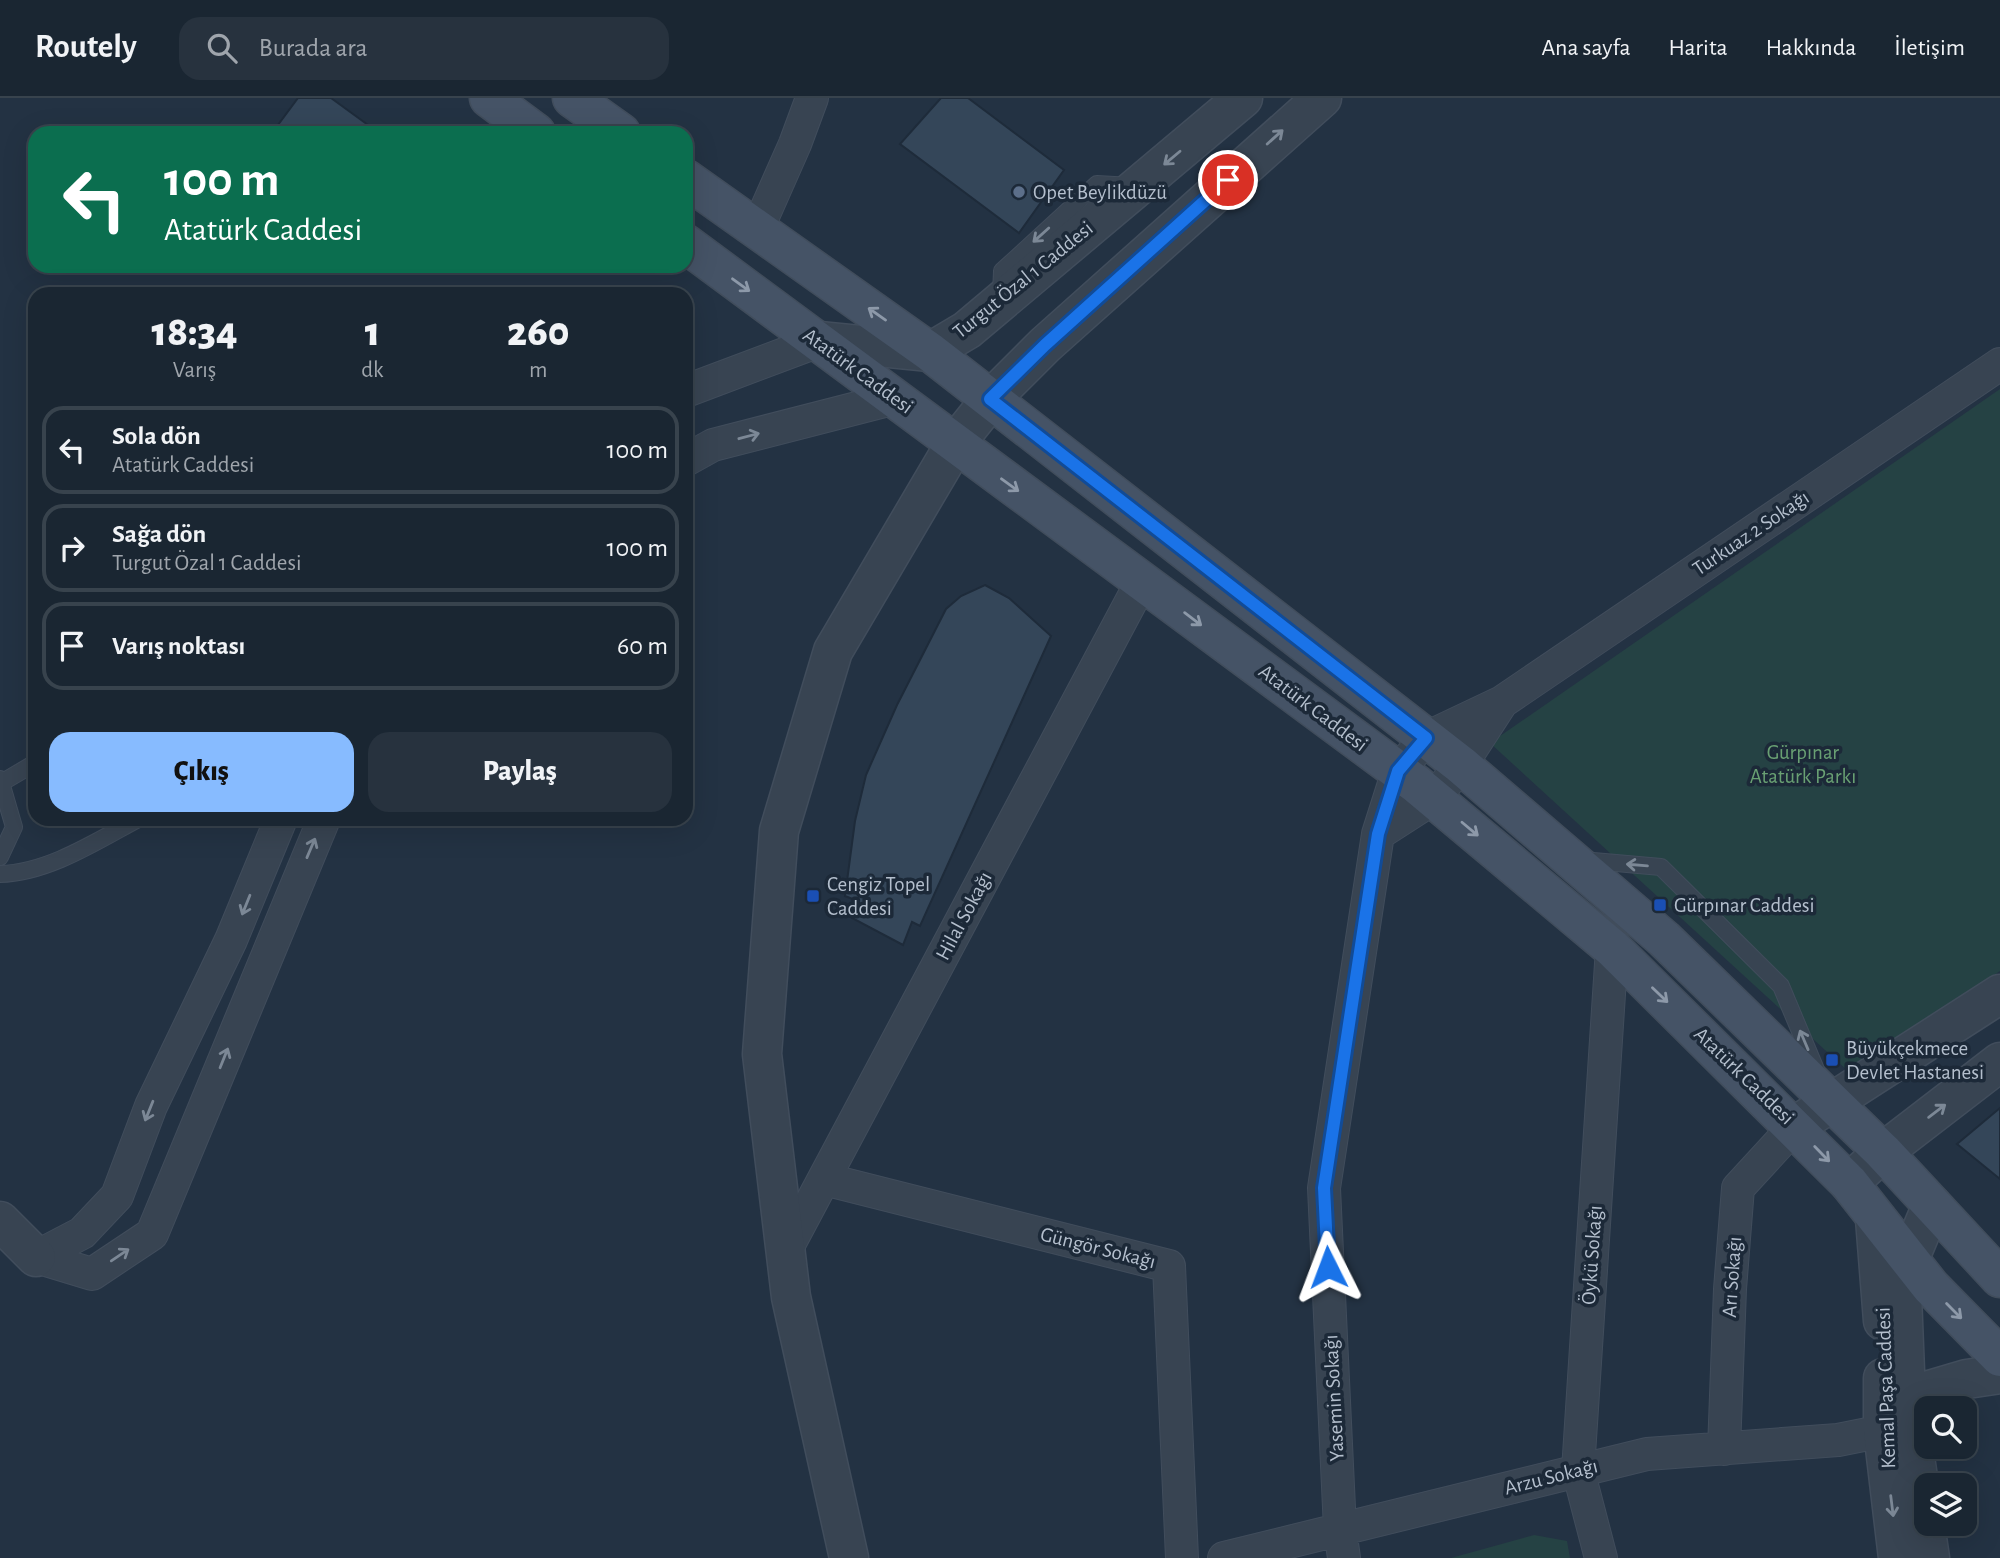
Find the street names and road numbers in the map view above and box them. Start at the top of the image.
street label: Turgut Özal 1 Caddesi [949,217,1097,343]
street label: Atatürk Caddesi [799,324,917,418]
street label: Turkuaz 2 Sokağı [1689,487,1813,579]
street label: Atatürk Caddesi [1255,660,1371,756]
street label: Hilal Sokağı [932,868,996,964]
street label: Atatürk Caddesi [1690,1023,1798,1129]
street label: Öykü Sokağı [1577,1204,1606,1306]
street label: Güngör Sokağı [1038,1224,1158,1272]
street label: Arı Sokağı [1719,1236,1745,1318]
street label: Kemal Paşa Caddesi [1873,1307,1899,1469]
street label: Yasemin Sokağı [1320,1334,1348,1462]
street label: Arzu Sokağı [1502,1455,1600,1499]

